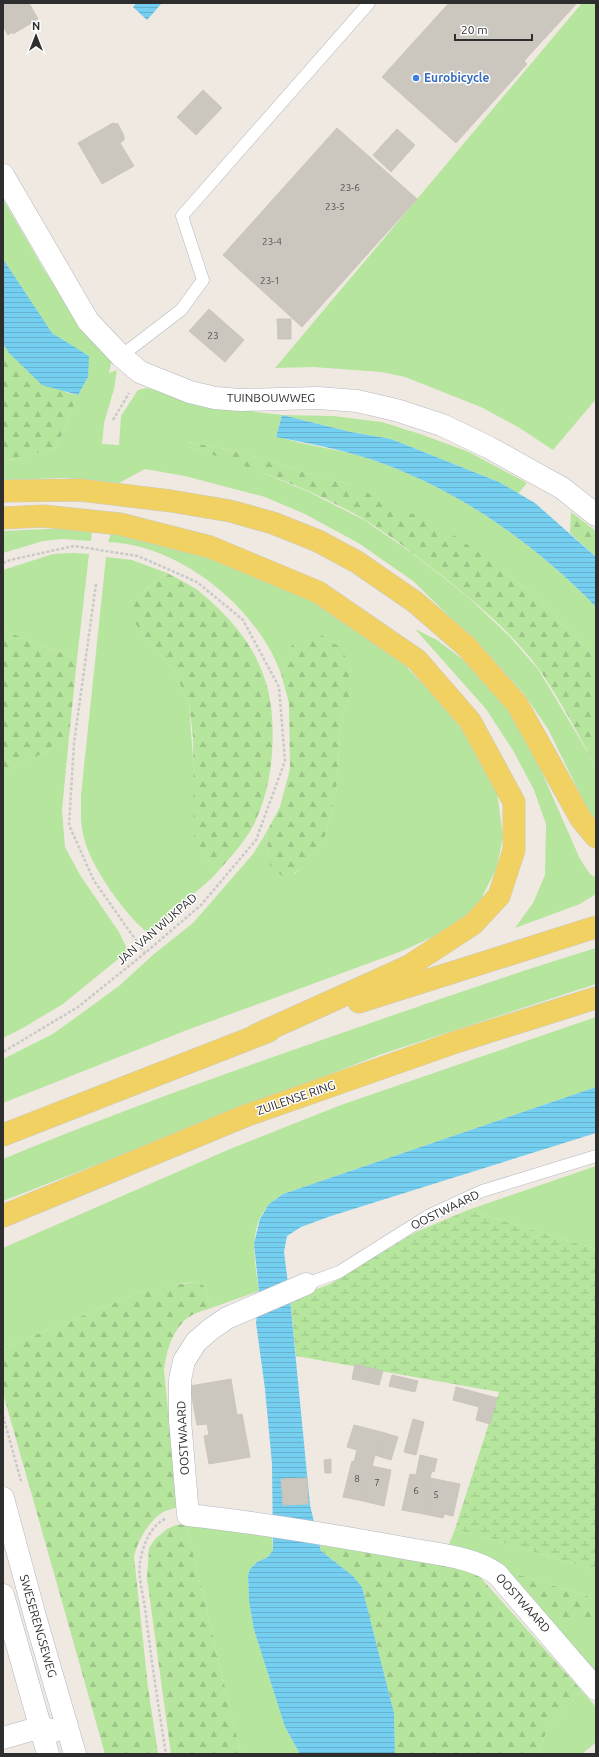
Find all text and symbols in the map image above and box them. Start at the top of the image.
north arrow [16,16,56,56]
scale bar [455,16,532,42]
text: N [32,20,40,32]
text: 20 m [461,23,488,36]
place label: Eurobicycle [424,71,489,84]
marker: Eurobicycle [411,73,421,83]
house number: 23-6 [340,182,360,193]
house number: 23-5 [325,201,345,212]
house number: 23-4 [262,236,282,247]
house number: 23-1 [260,275,280,286]
house number: 23 [207,330,219,341]
street label: TUINBOUWWEG [227,391,315,404]
street label: JAN VAN WIJKPAD [114,890,199,967]
street label: ZUILENSE RING [255,1078,337,1117]
street label: OOSTWAARD [408,1187,481,1232]
street label: OOSTWAARD [174,1400,191,1476]
house number: 8 [354,1473,360,1484]
house number: 7 [374,1477,380,1488]
house number: 6 [413,1485,419,1496]
house number: 5 [433,1489,439,1500]
street label: OOSTWAARD [494,1571,553,1635]
street label: SWESERENGSEWEG [18,1573,59,1679]

